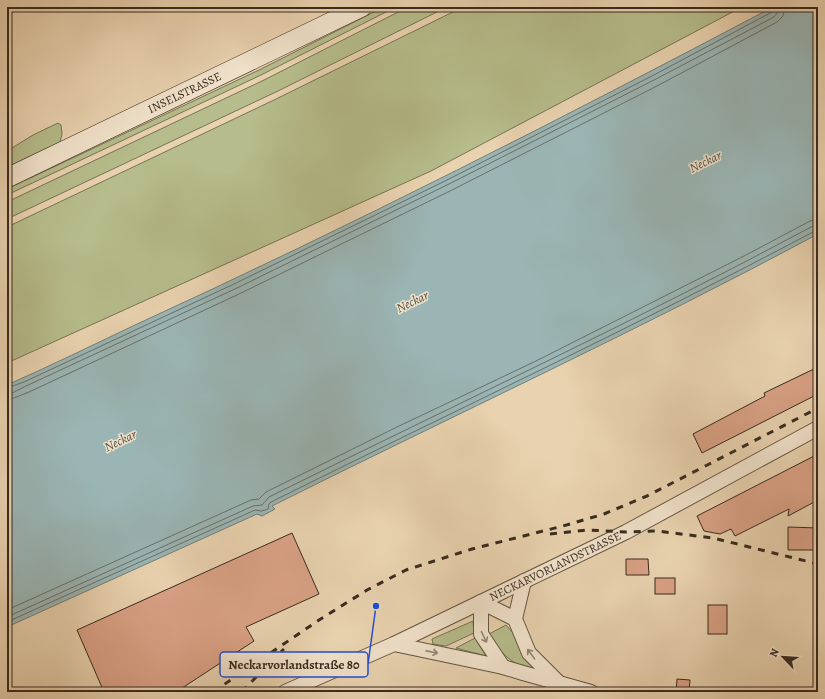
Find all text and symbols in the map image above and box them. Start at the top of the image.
street label: INSELSTRASSE [145,68,224,117]
water label: Neckar [686,146,725,177]
water label: Neckar [393,286,432,317]
water label: Neckar [101,425,140,456]
street label: NECKARVORLANDSTRASSE [487,528,624,605]
one-way arrow [481,631,488,643]
north arrow [763,637,803,677]
text: N [766,646,783,660]
one-way arrow [425,648,438,656]
one-way arrow [527,648,535,659]
callout: Neckarvorlandstraße 80 [220,652,368,677]
text: Neckarvorlandstraße 80 [228,656,360,673]

